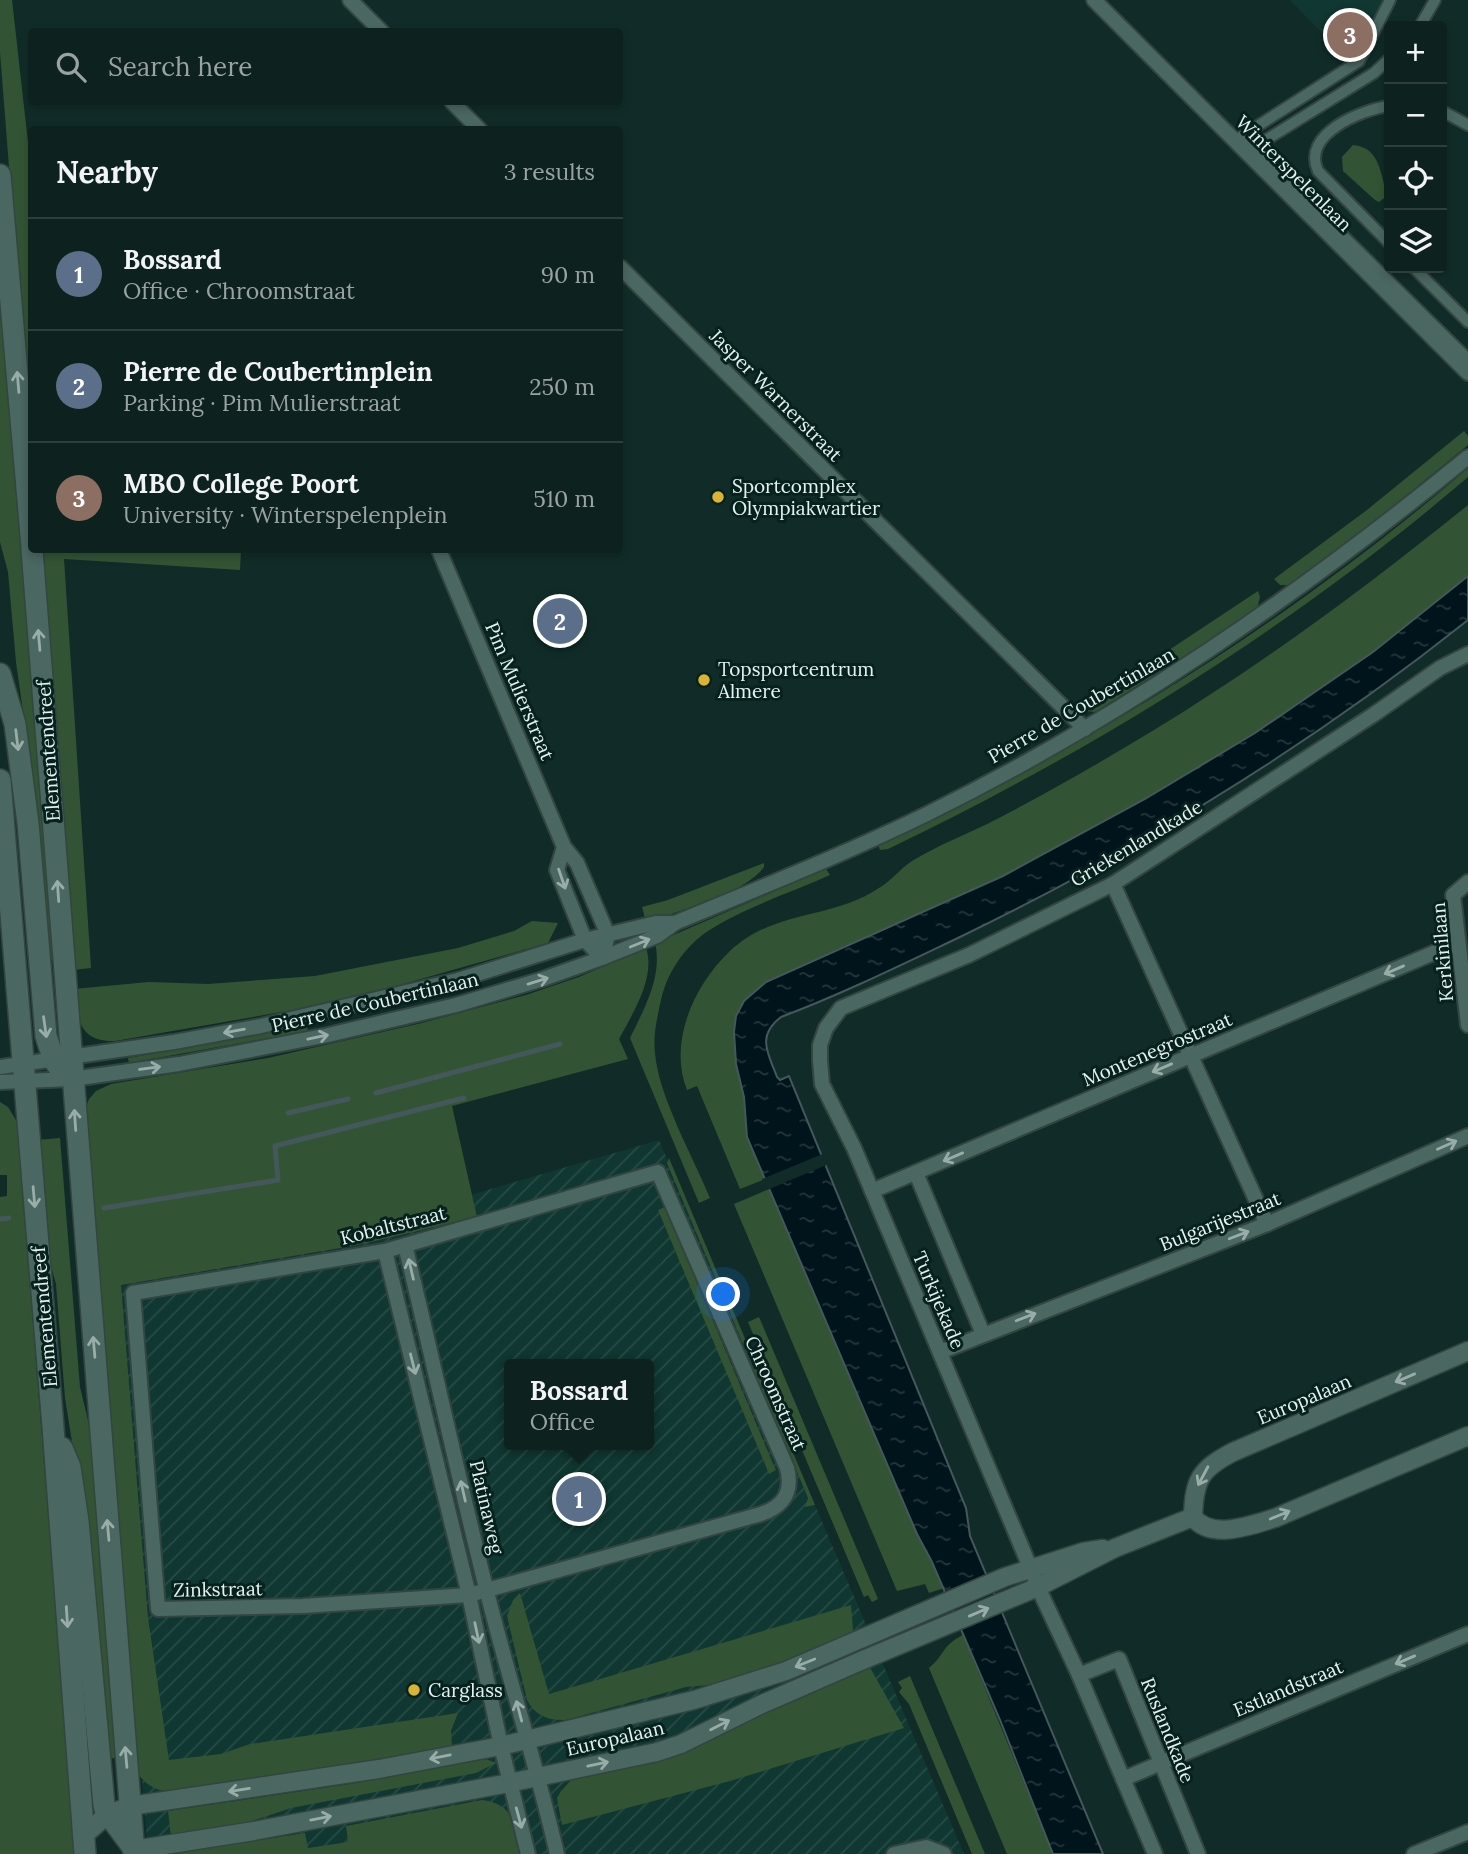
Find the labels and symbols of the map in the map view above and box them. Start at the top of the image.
pin: 3 [1327,9,1373,61]
street label: Winterspelenlaan [1231,110,1357,236]
street label: Jasper Warnerstraat [704,323,848,467]
one-way arrow [11,371,24,394]
place label: Sportcomplex Olympiakwartier [732,474,881,520]
marker: Sportcomplex Olympiakwartier [710,489,726,505]
pin: 2 [537,595,583,647]
street label: Pim Mulierstraat [480,618,560,764]
one-way arrow [32,629,45,652]
street label: Pierre de Coubertinlaan [983,642,1179,768]
place label: Topsportcentrum Almere [717,657,874,703]
marker: Topsportcentrum Almere [696,672,712,688]
street label: Elementendreef [31,678,65,822]
one-way arrow [11,728,24,751]
street label: Griekenlandkade [1066,794,1206,892]
one-way arrow [556,868,569,890]
one-way arrow [51,880,64,903]
street label: Kerkinilaan [1426,901,1458,1003]
one-way arrow [629,936,650,949]
one-way arrow [1384,964,1405,977]
street label: Pierre de Coubertinlaan [269,967,481,1037]
one-way arrow [527,973,549,986]
street label: Montenegrostraat [1079,1006,1236,1091]
one-way arrow [39,1015,52,1037]
one-way arrow [223,1025,246,1038]
one-way arrow [306,1029,329,1043]
one-way arrow [138,1061,161,1074]
one-way arrow [1152,1062,1173,1075]
one-way arrow [68,1109,81,1132]
one-way arrow [1436,1138,1458,1151]
one-way arrow [943,1151,964,1164]
one-way arrow [27,1185,40,1208]
street label: Bulgarijestraat [1156,1186,1285,1256]
street label: Kobaltstraat [338,1200,449,1250]
one-way arrow [1227,1228,1249,1240]
street label: Elementendreef [26,1244,62,1389]
street label: Turkijekade [908,1248,970,1352]
one-way arrow [404,1258,417,1281]
your location [706,1277,740,1311]
one-way arrow [1015,1309,1037,1322]
street label: Chroomstraat [740,1332,812,1455]
one-way arrow [87,1336,100,1359]
one-way arrow [407,1353,420,1375]
street label: Europalaan [1253,1368,1355,1430]
one-way arrow [1395,1372,1417,1385]
street label: Platinaweg [465,1458,510,1557]
one-way arrow [1196,1466,1210,1486]
pin: 1 [556,1473,602,1525]
one-way arrow [456,1480,470,1503]
one-way arrow [1269,1508,1290,1521]
one-way arrow [101,1519,114,1542]
street label: Zinkstraat [173,1576,264,1602]
one-way arrow [967,1604,989,1617]
one-way arrow [61,1605,74,1628]
one-way arrow [471,1621,485,1644]
street label: Estlandstraat [1229,1654,1347,1722]
one-way arrow [1395,1654,1416,1667]
one-way arrow [795,1657,816,1670]
street label: Ruslandkade [1136,1674,1200,1786]
place label: Carglass [428,1678,503,1702]
marker: Carglass [406,1682,422,1698]
one-way arrow [512,1700,525,1723]
street label: Europalaan [564,1715,666,1761]
one-way arrow [709,1718,729,1732]
one-way arrow [119,1746,132,1769]
one-way arrow [429,1751,452,1765]
one-way arrow [586,1757,609,1771]
one-way arrow [228,1784,251,1797]
one-way arrow [513,1807,526,1829]
one-way arrow [309,1811,332,1824]

